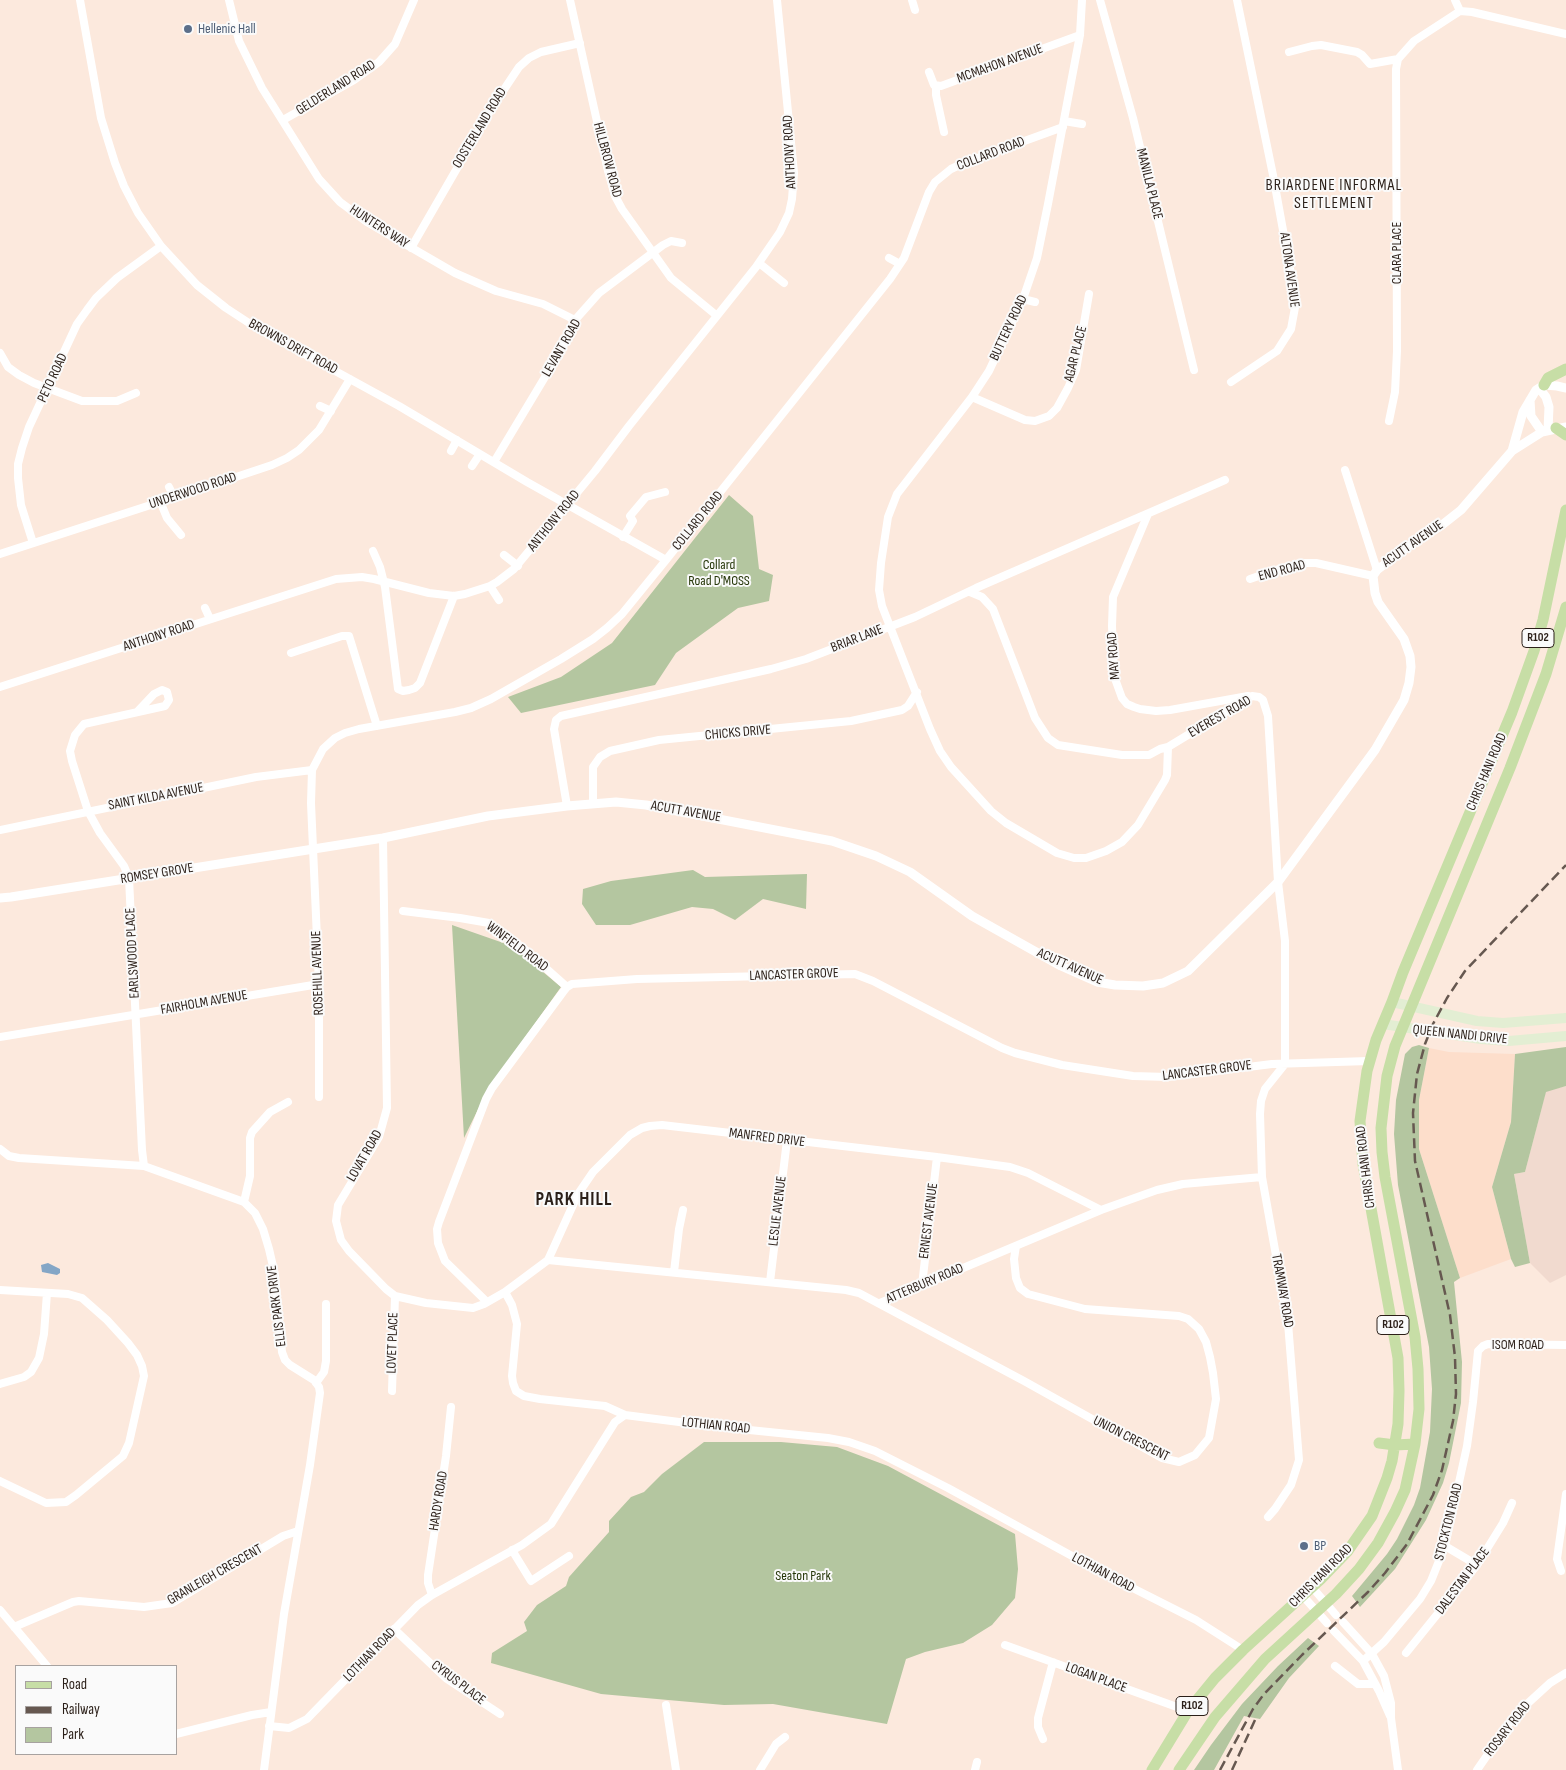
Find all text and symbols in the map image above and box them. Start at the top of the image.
place label: Hellenic Hall [198,21,256,37]
marker: Hellenic Hall [182,23,194,35]
street label: MCMAHON AVENUE [955,41,1045,87]
street label: GELDERLAND ROAD [293,57,379,119]
street label: OOSTERLAND ROAD [449,85,511,171]
street label: ANTHONY ROAD [780,115,800,189]
street label: HILLBROW ROAD [589,121,625,199]
street label: COLLARD ROAD [954,133,1028,175]
street label: MANILLA PLACE [1132,147,1166,221]
district label: BRIARDENE INFORMAL SETTLEMENT [1263,176,1405,214]
street label: HUNTERS WAY [346,202,412,252]
street label: CLARA PLACE [1389,222,1405,284]
street label: ALTONA AVENUE [1275,231,1303,309]
street label: BUTTERY ROAD [986,292,1032,364]
street label: BROWNS DRIFT ROAD [245,316,341,378]
street label: LEVANT ROAD [539,316,585,380]
street label: AGAR PLACE [1061,324,1091,384]
street label: PETO ROAD [34,351,72,405]
street label: UNDERWOOD ROAD [147,469,239,513]
street label: ANTHONY ROAD [524,487,584,555]
street label: COLLARD ROAD [669,488,727,554]
street label: ACUTT AVENUE [1379,517,1447,571]
park label: Collard Road D'MOSS [688,557,750,590]
street label: END ROAD [1257,557,1307,585]
street label: ANTHONY ROAD [121,617,197,655]
street label: BRIAR LANE [829,621,885,657]
road number: R102 [1522,628,1554,648]
street label: MAY ROAD [1104,632,1124,680]
street label: EVEREST ROAD [1186,692,1254,742]
street label: CHICKS DRIVE [704,722,772,744]
street label: CHRIS HANI ROAD [1463,731,1511,813]
street label: SAINT KILDA AVENUE [107,780,205,814]
street label: ACUTT AVENUE [650,798,722,826]
street label: ROMSEY GROVE [119,860,195,888]
street label: EARLSWOOD PLACE [122,907,144,999]
street label: WINFIELD ROAD [483,918,551,976]
street label: ROSEHILL AVENUE [308,930,328,1016]
street label: ACUTT AVENUE [1034,945,1106,989]
street label: LANCASTER GROVE [749,965,839,985]
street label: FAIRHOLM AVENUE [159,987,249,1019]
street label: QUEEN NANDI DRIVE [1412,1022,1508,1048]
street label: LANCASTER GROVE [1162,1057,1252,1085]
street label: MANFRED DRIVE [728,1125,806,1151]
street label: CHRIS HANI ROAD [1353,1125,1379,1209]
street label: LOVAT ROAD [343,1127,387,1185]
street label: LESLIE AVENUE [765,1175,791,1247]
street label: ERNEST AVENUE [916,1182,942,1260]
district label: PARK HILL [534,1189,614,1211]
street label: TRAMWAY ROAD [1267,1253,1297,1329]
street label: ATTERBURY ROAD [884,1260,966,1308]
street label: ELLIS PARK DRIVE [264,1264,290,1348]
street label: LOVET PLACE [384,1312,402,1374]
road number: R102 [1377,1316,1409,1334]
street label: ISOM ROAD [1492,1337,1544,1353]
street label: UNION CRESCENT [1090,1413,1172,1465]
street label: LOTHIAN ROAD [681,1414,751,1438]
street label: HARDY ROAD [426,1470,452,1532]
street label: STOCKTON ROAD [1431,1482,1467,1562]
place label: BP [1314,1538,1326,1554]
marker: BP [1298,1540,1310,1552]
street label: GRANLEIGH CRESCENT [164,1541,266,1609]
street label: CHRIS HANI ROAD [1286,1541,1356,1611]
street label: DALESTAN PLACE [1432,1544,1494,1618]
street label: LOTHIAN ROAD [1069,1549,1137,1597]
park label: Seaton Park [775,1568,831,1584]
street label: LOTHIAN ROAD [340,1624,400,1686]
street label: CYRUS PLACE [428,1657,488,1709]
street label: LOGAN PLACE [1063,1659,1129,1697]
legend [15,1665,178,1755]
text: Road [62,1675,87,1694]
road number: R102 [1176,1696,1208,1715]
street label: ROSARY ROAD [1481,1698,1535,1760]
text: Railway [62,1700,100,1719]
text: Park [62,1725,84,1744]

